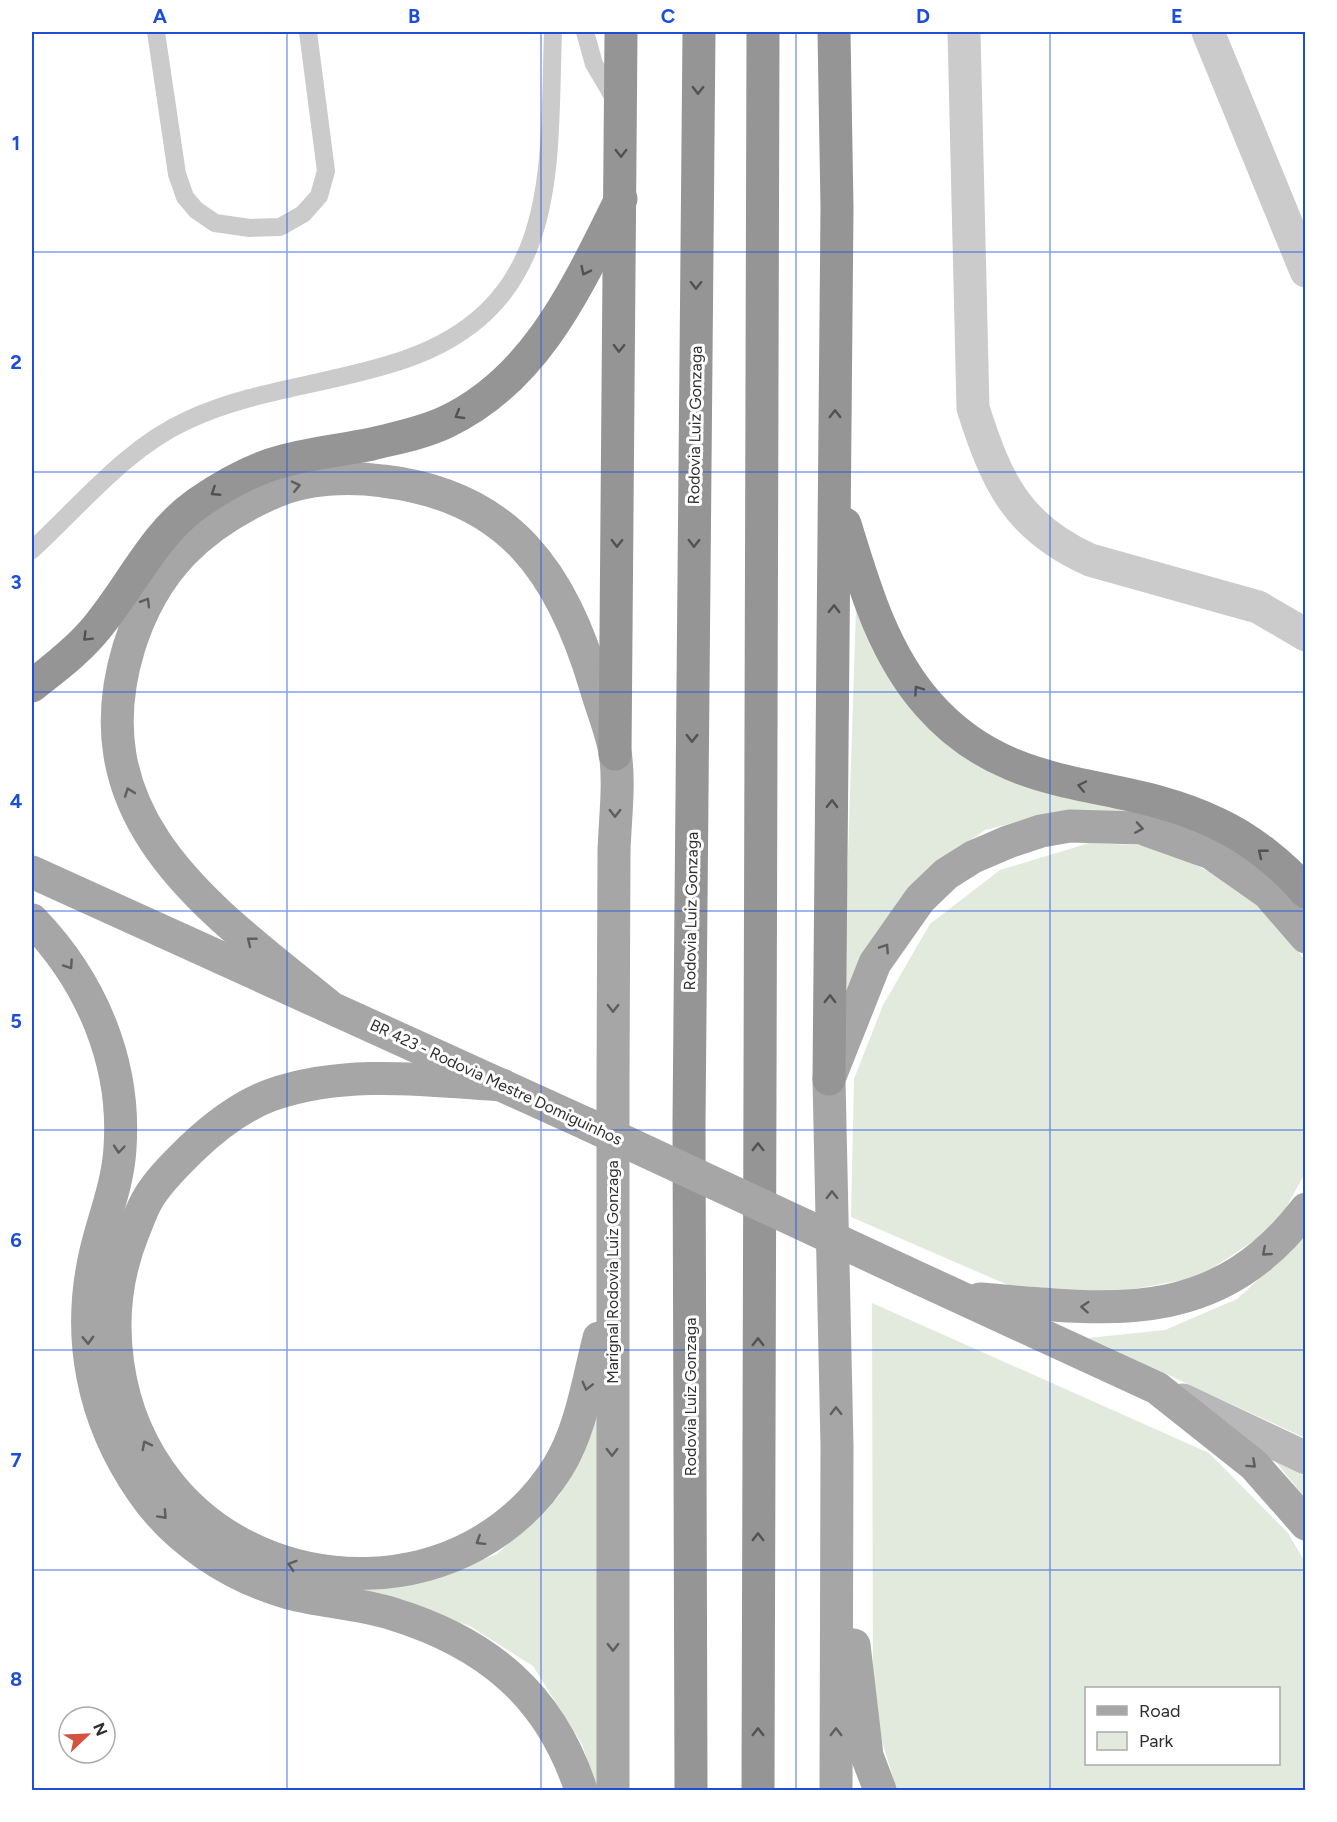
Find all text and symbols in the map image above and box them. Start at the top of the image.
text: A [153,4,168,28]
text: B [408,4,420,28]
text: C [661,4,675,28]
text: D [916,4,930,28]
text: E [1171,4,1183,28]
one-way arrow [692,85,704,94]
text: 1 [12,131,20,155]
one-way arrow [615,148,627,157]
one-way arrow [581,264,593,275]
one-way arrow [690,280,702,289]
one-way arrow [613,343,625,352]
street label: Rodovia Luiz Gonzaga [684,346,706,504]
text: 2 [10,350,22,374]
one-way arrow [455,407,465,419]
one-way arrow [829,410,841,419]
one-way arrow [290,480,300,493]
one-way arrow [211,485,221,497]
one-way arrow [611,538,623,547]
one-way arrow [688,538,700,547]
text: 3 [10,570,22,594]
one-way arrow [139,598,151,608]
one-way arrow [828,605,840,614]
one-way arrow [84,630,95,641]
one-way arrow [914,685,925,696]
one-way arrow [686,733,698,742]
one-way arrow [1077,780,1087,793]
one-way arrow [124,787,137,798]
text: 4 [10,789,23,813]
one-way arrow [826,800,838,809]
one-way arrow [609,808,621,817]
one-way arrow [1134,822,1144,834]
street label: Rodovia Luiz Gonzaga [680,832,702,990]
one-way arrow [1258,850,1269,861]
one-way arrow [247,938,258,949]
one-way arrow [877,944,889,954]
one-way arrow [61,959,73,969]
one-way arrow [824,995,836,1004]
one-way arrow [607,1003,619,1012]
text: 5 [10,1009,22,1033]
street label: BR 423 - Rodovia Mestre Domiguinhos [367,1015,625,1149]
one-way arrow [752,1143,764,1152]
one-way arrow [113,1144,126,1153]
street label: Marignal Rodovia Luiz Gonzaga [603,1160,622,1384]
one-way arrow [825,1191,838,1200]
text: 6 [10,1228,22,1252]
one-way arrow [1263,1245,1273,1256]
one-way arrow [1081,1301,1090,1314]
street label: Rodovia Luiz Gonzaga [681,1318,700,1476]
one-way arrow [81,1336,94,1345]
one-way arrow [752,1338,764,1347]
one-way arrow [582,1381,595,1391]
one-way arrow [830,1407,842,1416]
one-way arrow [142,1441,153,1452]
one-way arrow [606,1447,618,1456]
text: 7 [10,1448,22,1472]
one-way arrow [1245,1457,1255,1468]
one-way arrow [155,1508,166,1519]
one-way arrow [476,1533,486,1545]
one-way arrow [752,1533,764,1542]
one-way arrow [287,1559,298,1572]
one-way arrow [607,1642,619,1651]
text: 8 [10,1667,22,1691]
legend [1085,1687,1280,1765]
text: Road [1139,1700,1180,1722]
north arrow [57,1705,117,1765]
text: N [89,1720,112,1739]
one-way arrow [752,1728,764,1737]
one-way arrow [830,1728,842,1737]
text: Park [1139,1730,1174,1752]

